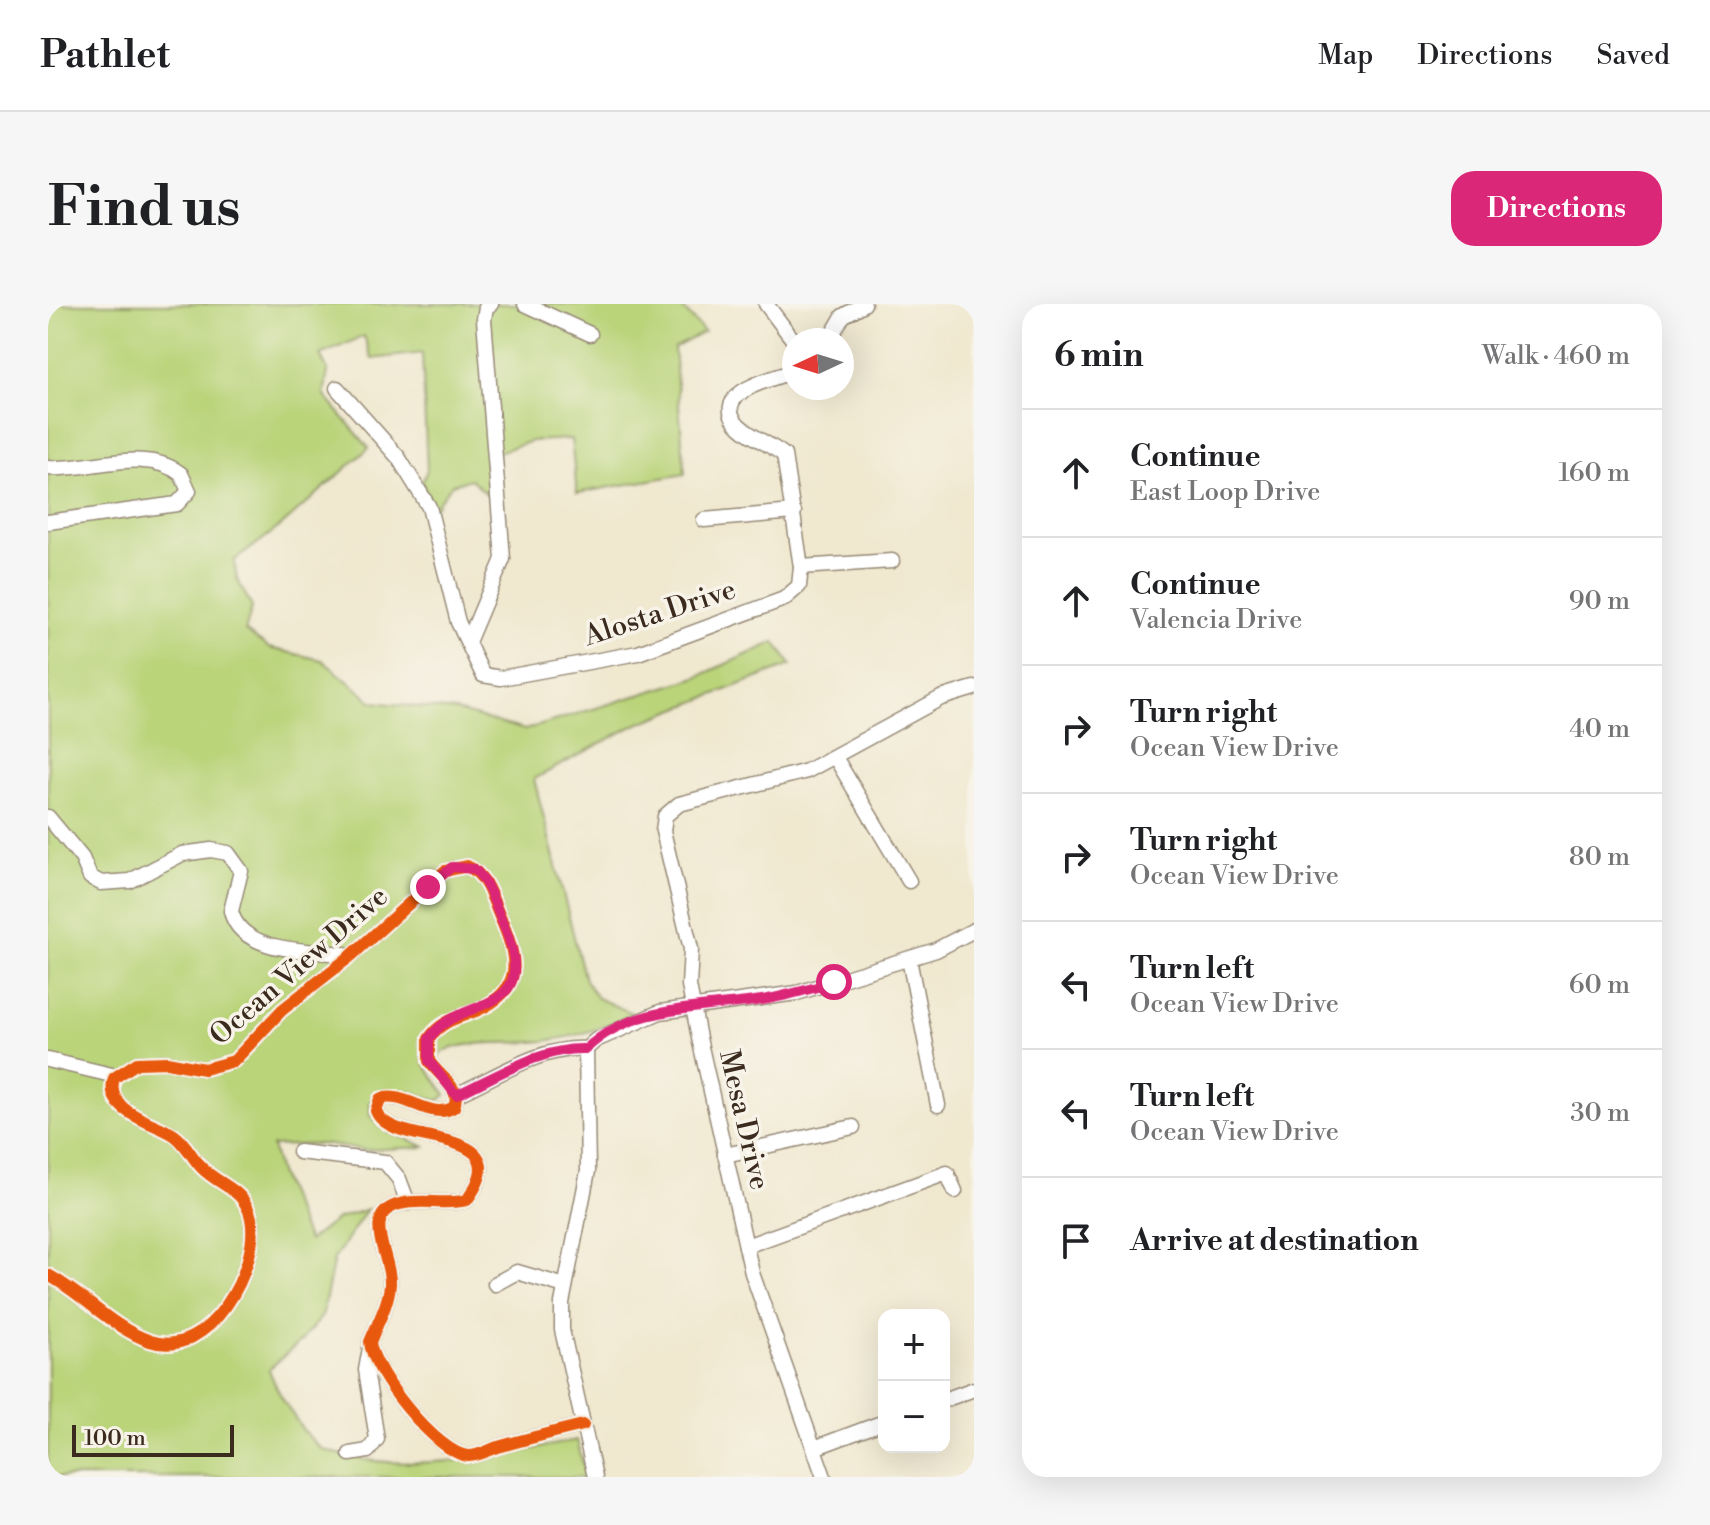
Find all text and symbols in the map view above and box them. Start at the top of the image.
text: Pathlet [40,32,170,79]
text: Map [1318,38,1373,73]
text: Directions [1417,38,1552,73]
text: Saved [1596,38,1670,73]
button: Directions [1451,171,1662,246]
text: Find us [48,173,241,243]
north arrow [782,328,854,400]
text: 6 min [1054,335,1144,377]
text: Walk · 460 m [1482,340,1630,372]
text: Continue [1130,438,1261,476]
icon: ahead [1054,451,1098,495]
text: 160 m [1559,457,1630,489]
text: East Loop Drive [1130,476,1320,508]
text: Continue [1130,566,1261,604]
street label: Alosta Drive [579,572,740,654]
icon: ahead [1054,579,1098,623]
text: 90 m [1569,585,1630,617]
text: Valencia Drive [1130,604,1302,636]
text: Turn right [1130,694,1277,732]
icon: right [1054,707,1098,751]
text: 40 m [1569,713,1630,745]
text: Ocean View Drive [1130,732,1339,764]
text: Turn right [1130,822,1277,860]
icon: right [1054,835,1098,879]
text: 80 m [1569,841,1630,873]
text: Ocean View Drive [1130,860,1339,892]
route end [410,869,446,905]
street label: Ocean View Drive [203,879,395,1053]
text: Turn left [1130,950,1254,988]
icon: left [1054,963,1098,1007]
route start [816,964,852,1000]
text: 60 m [1569,969,1630,1001]
text: Ocean View Drive [1130,988,1339,1020]
street label: Mesa Drive [711,1047,777,1193]
text: Turn left [1130,1078,1254,1116]
icon: left [1054,1091,1098,1135]
text: 30 m [1570,1097,1630,1129]
text: Ocean View Drive [1130,1116,1339,1148]
icon: arrive [1054,1219,1098,1263]
text: Arrive at destination [1130,1222,1419,1260]
map controls [878,1309,950,1453]
button: + [878,1309,950,1381]
button: − [878,1381,950,1453]
scale bar [72,1421,234,1457]
text: 100 m [84,1425,146,1452]

